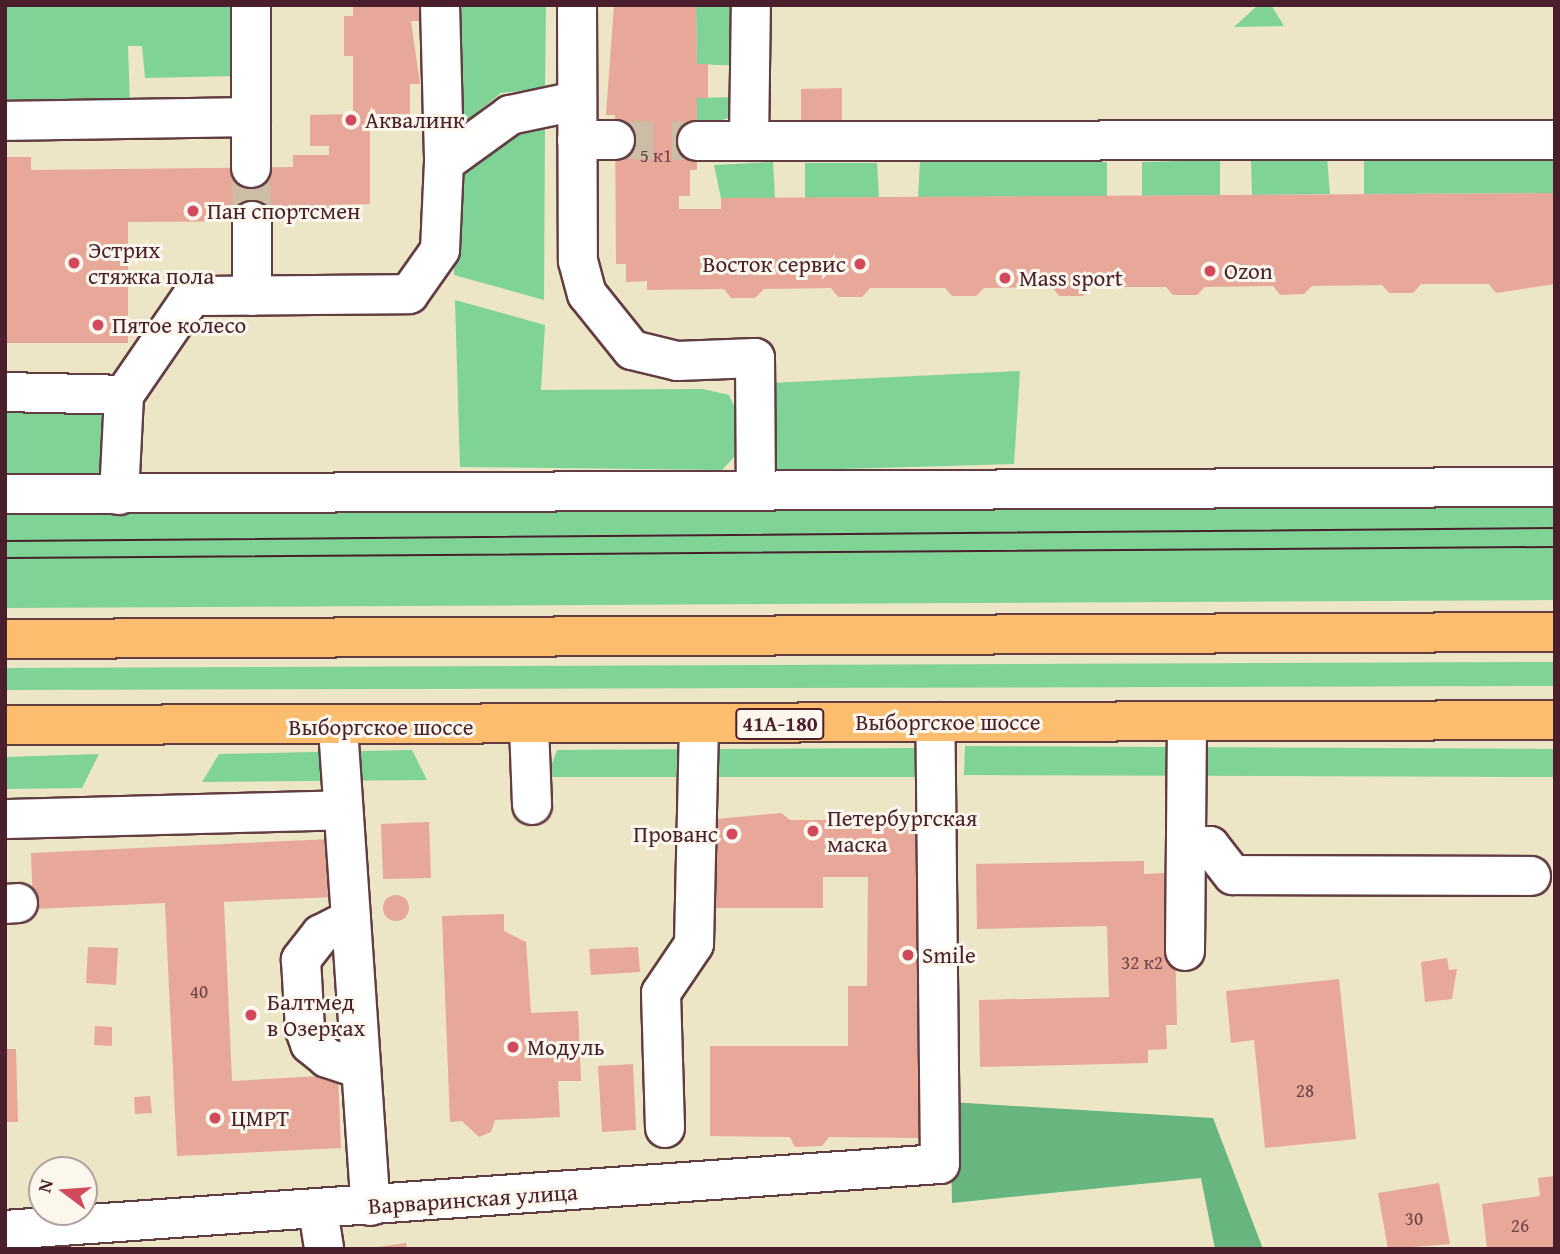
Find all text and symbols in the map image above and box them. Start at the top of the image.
place label: Аквалинк [365,106,465,134]
marker: Аквалинк [343,112,359,128]
house number: 5 к1 [640,145,672,167]
place label: Пан спортсмен [207,197,360,225]
marker: Пан спортсмен [185,203,201,219]
place label: Эстрих стяжка пола [88,236,214,290]
place label: Восток сервис [703,250,846,278]
marker: Эстрих стяжка пола [66,255,82,271]
marker: Восток сервис [852,256,868,272]
place label: Ozon [1224,257,1273,285]
marker: Ozon [1202,263,1218,279]
place label: Mass sport [1019,264,1123,292]
marker: Mass sport [997,270,1013,286]
place label: Пятое колесо [112,311,246,339]
marker: Пятое колесо [90,317,106,333]
road number: 41А-180 [734,706,826,742]
street label: Выборгское шоссе [856,708,1040,736]
street label: Выборгское шоссе [289,713,473,741]
place label: Петербургская маска [827,804,977,858]
place label: Прованс [633,820,718,848]
marker: Петербургская маска [805,823,821,839]
marker: Прованс [724,826,740,842]
place label: Smile [922,941,976,969]
marker: Smile [900,947,916,963]
house number: 32 к2 [1121,952,1163,974]
house number: 40 [190,981,208,1003]
place label: Балтмед в Озерках [267,988,365,1042]
marker: Балтмед в Озерках [241,1005,261,1025]
place label: Модуль [527,1033,605,1061]
marker: Модуль [505,1039,521,1055]
house number: 28 [1296,1080,1314,1102]
place label: ЦМРТ [231,1104,289,1132]
marker: ЦМРТ [205,1108,225,1128]
north arrow [28,1156,98,1226]
text: N [30,1176,60,1196]
street label: Варваринская улица [367,1178,579,1220]
house number: 30 [1405,1208,1423,1230]
house number: 26 [1511,1215,1529,1237]

